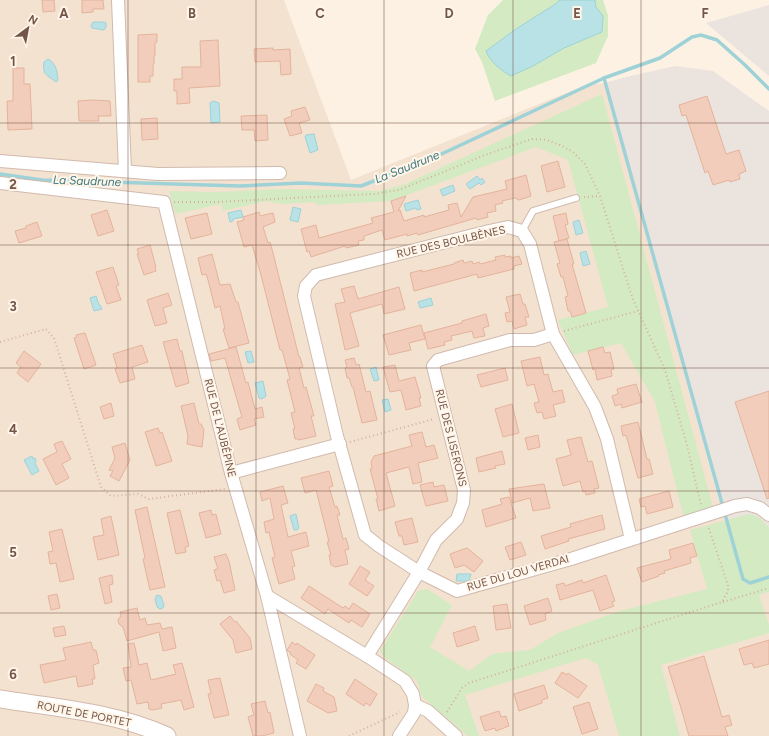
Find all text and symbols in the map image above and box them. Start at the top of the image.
text: A [59,6,69,21]
text: B [188,6,196,21]
text: C [315,6,325,21]
text: D [444,6,454,21]
text: E [573,6,581,21]
text: F [701,6,709,21]
north arrow [8,8,48,48]
text: N [26,12,40,28]
text: 1 [10,54,16,69]
water label: La Saudrune [373,148,442,186]
water label: La Saudrune [53,173,122,189]
text: 2 [9,177,17,192]
street label: RUE DES BOULBÈNES [395,222,507,261]
text: 3 [9,299,17,314]
street label: RUE DE L'AUBÉPINE [201,377,239,479]
street label: RUE DES LISERONS [433,388,469,488]
text: 4 [9,422,17,437]
text: 5 [9,545,17,560]
street label: RUE DU LOU VERDAI [465,552,571,594]
text: 6 [9,667,17,682]
street label: ROUTE DE PORTET [36,698,132,730]

